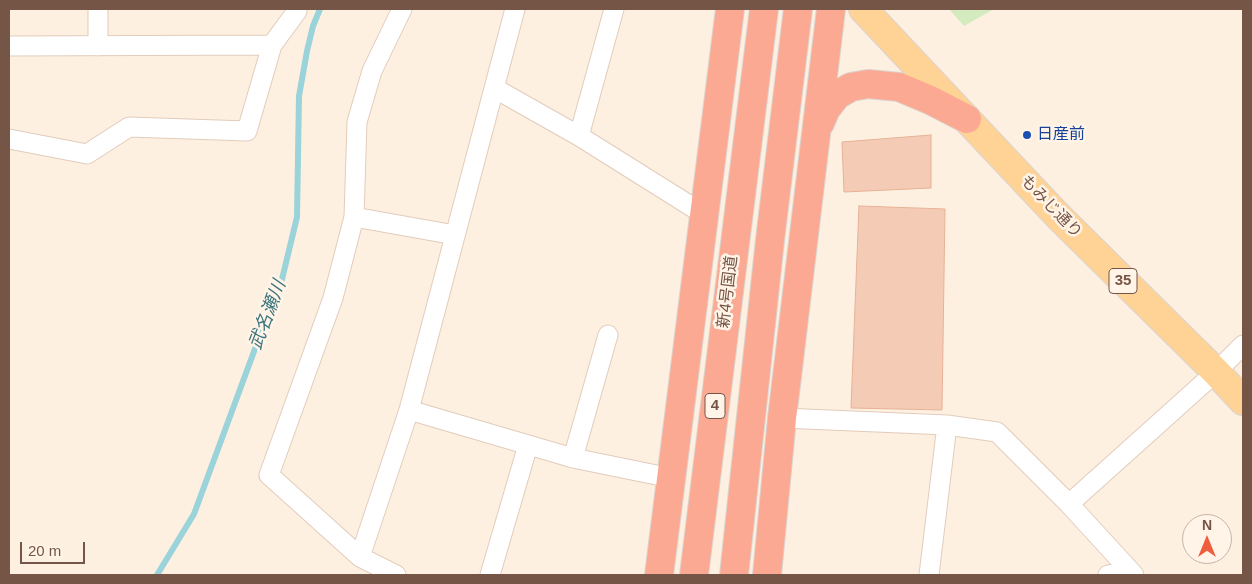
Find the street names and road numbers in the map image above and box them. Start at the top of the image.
street label: もみじ通り [1016,172,1086,242]
street label: 新4号国道 [714,255,742,329]
road number: 35 [1109,268,1137,294]
road number: 4 [705,394,725,418]

